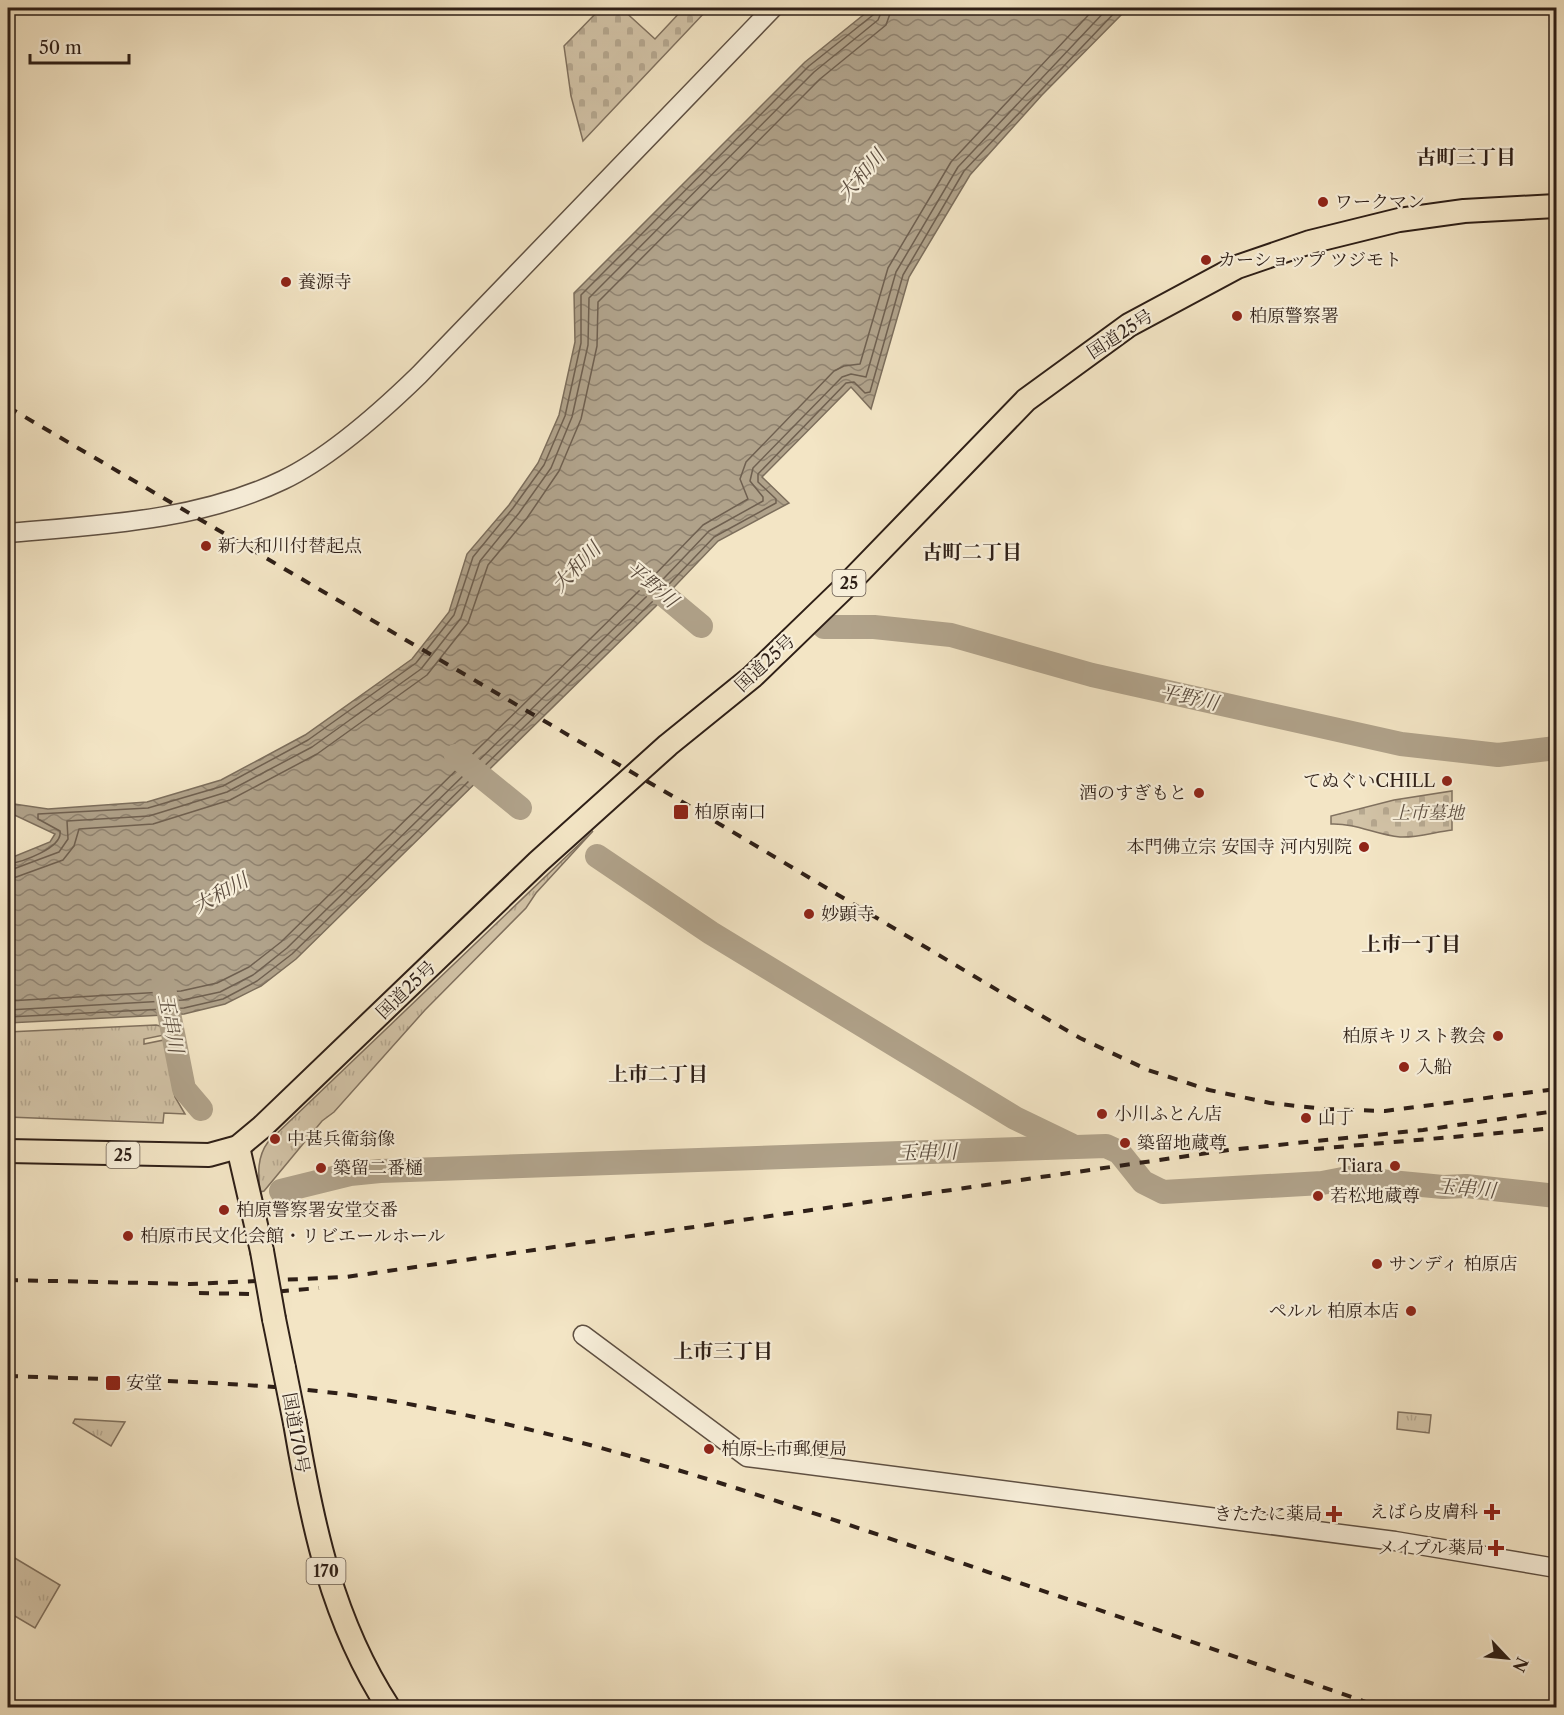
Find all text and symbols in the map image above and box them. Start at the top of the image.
scale bar [30,27,129,65]
text: 50 m [39,37,82,59]
water label: 大和川 [832,143,891,206]
district label: 古町三丁目 [1416,145,1516,169]
place label: ワークマン [1335,191,1425,213]
marker: ワークマン [1316,195,1330,209]
place label: カーショップ ツジモト [1218,249,1402,271]
marker: カーショップ ツジモト [1199,253,1213,267]
place label: 養源寺 [298,271,352,293]
marker: 養源寺 [279,275,293,289]
street label: 国道25号 [1083,305,1157,363]
place label: 柏原警察署 [1249,305,1339,327]
marker: 柏原警察署 [1230,309,1244,323]
place label: 新大和川付替起点 [218,535,362,557]
water label: 大和川 [547,536,607,597]
marker: 新大和川付替起点 [199,539,213,553]
district label: 古町二丁目 [922,540,1022,564]
water label: 平野川 [621,556,684,614]
road number: 25 [832,570,866,596]
street label: 国道25号 [730,630,800,696]
water label: 平野川 [1157,679,1223,715]
place label: てぬぐいCHILL [1303,770,1435,792]
marker: てぬぐいCHILL [1440,774,1454,788]
place label: 酒のすぎもと [1079,782,1187,804]
marker: 酒のすぎもと [1192,786,1206,800]
place label: 柏原南口 [694,801,766,823]
park label: 上市墓地 [1392,802,1466,824]
marker: 柏原南口 [672,803,690,821]
place label: 本門佛立宗 安国寺 河内別院 [1126,836,1352,858]
marker: 本門佛立宗 安国寺 河内別院 [1357,840,1371,854]
water label: 大和川 [188,867,254,918]
place label: 妙顕寺 [821,903,875,925]
marker: 妙顕寺 [802,907,816,921]
district label: 上市一丁目 [1361,932,1461,956]
street label: 国道25号 [372,956,440,1024]
water label: 玉串川 [153,991,189,1057]
place label: 柏原キリスト教会 [1342,1025,1486,1047]
marker: 柏原キリスト教会 [1491,1029,1505,1043]
place label: 入船 [1416,1056,1452,1078]
marker: 入船 [1397,1060,1411,1074]
district label: 上市二丁目 [608,1062,708,1086]
place label: 小川ふとん店 [1114,1103,1222,1125]
marker: 小川ふとん店 [1095,1107,1109,1121]
place label: 山丁 [1318,1107,1354,1129]
marker: 山丁 [1299,1111,1313,1125]
place label: 中甚兵衛翁像 [287,1128,395,1150]
marker: 中甚兵衛翁像 [268,1132,282,1146]
place label: 築留地蔵尊 [1137,1132,1227,1154]
marker: 築留地蔵尊 [1118,1136,1132,1150]
water label: 玉串川 [897,1139,959,1165]
road number: 25 [106,1142,140,1168]
place label: Tiara [1338,1155,1383,1177]
place label: 築留二番樋 [333,1157,423,1179]
marker: Tiara [1388,1159,1402,1173]
marker: 築留二番樋 [314,1161,328,1175]
water label: 玉串川 [1435,1173,1499,1203]
place label: 若松地蔵尊 [1330,1185,1420,1207]
marker: 若松地蔵尊 [1311,1189,1325,1203]
place label: 柏原警察署安堂交番 [236,1199,398,1221]
marker: 柏原警察署安堂交番 [217,1203,231,1217]
place label: 柏原市民文化会館・リビエールホール [140,1225,445,1247]
marker: 柏原市民文化会館・リビエールホール [121,1229,135,1243]
place label: サンディ 柏原店 [1389,1253,1517,1275]
marker: サンディ 柏原店 [1370,1257,1384,1271]
place label: ペルル 柏原本店 [1269,1300,1399,1322]
marker: ペルル 柏原本店 [1404,1304,1418,1318]
district label: 上市三丁目 [673,1339,773,1363]
place label: 安堂 [126,1372,162,1394]
marker: 安堂 [104,1374,122,1392]
street label: 国道170号 [278,1391,314,1475]
place label: 柏原上市郵便局 [721,1438,847,1460]
marker: 柏原上市郵便局 [702,1442,716,1456]
place label: えばら皮膚科 [1370,1501,1478,1523]
place label: きたたに薬局 [1214,1503,1322,1525]
marker: えばら皮膚科 [1483,1503,1501,1521]
marker: きたたに薬局 [1327,1507,1341,1521]
place label: メイプル薬局 [1378,1537,1484,1559]
marker: メイプル薬局 [1489,1541,1503,1555]
road number: 170 [306,1558,346,1584]
north arrow [1477,1628,1537,1688]
text: N [1508,1654,1533,1675]

